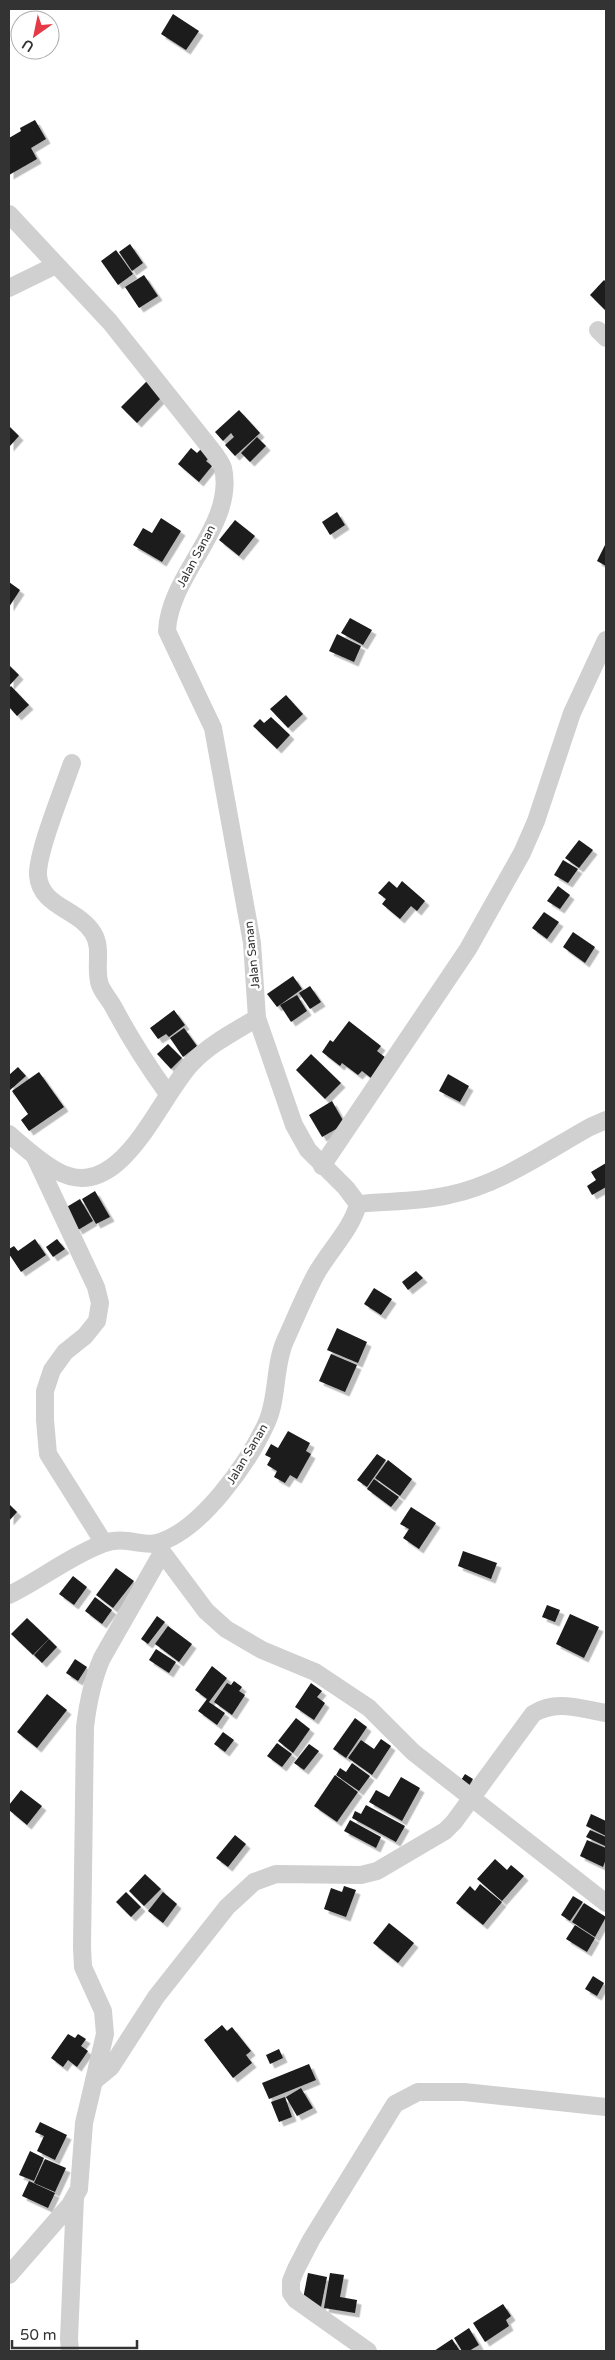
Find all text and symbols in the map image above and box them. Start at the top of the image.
north arrow [10,10,60,60]
text: U [19,35,37,56]
street label: Jalan Sanan [174,523,218,589]
street label: Jalan Sanan [241,920,263,990]
street label: Jalan Sanan [223,1421,271,1487]
scale bar [12,2318,138,2350]
text: 50 m [20,2326,57,2344]

